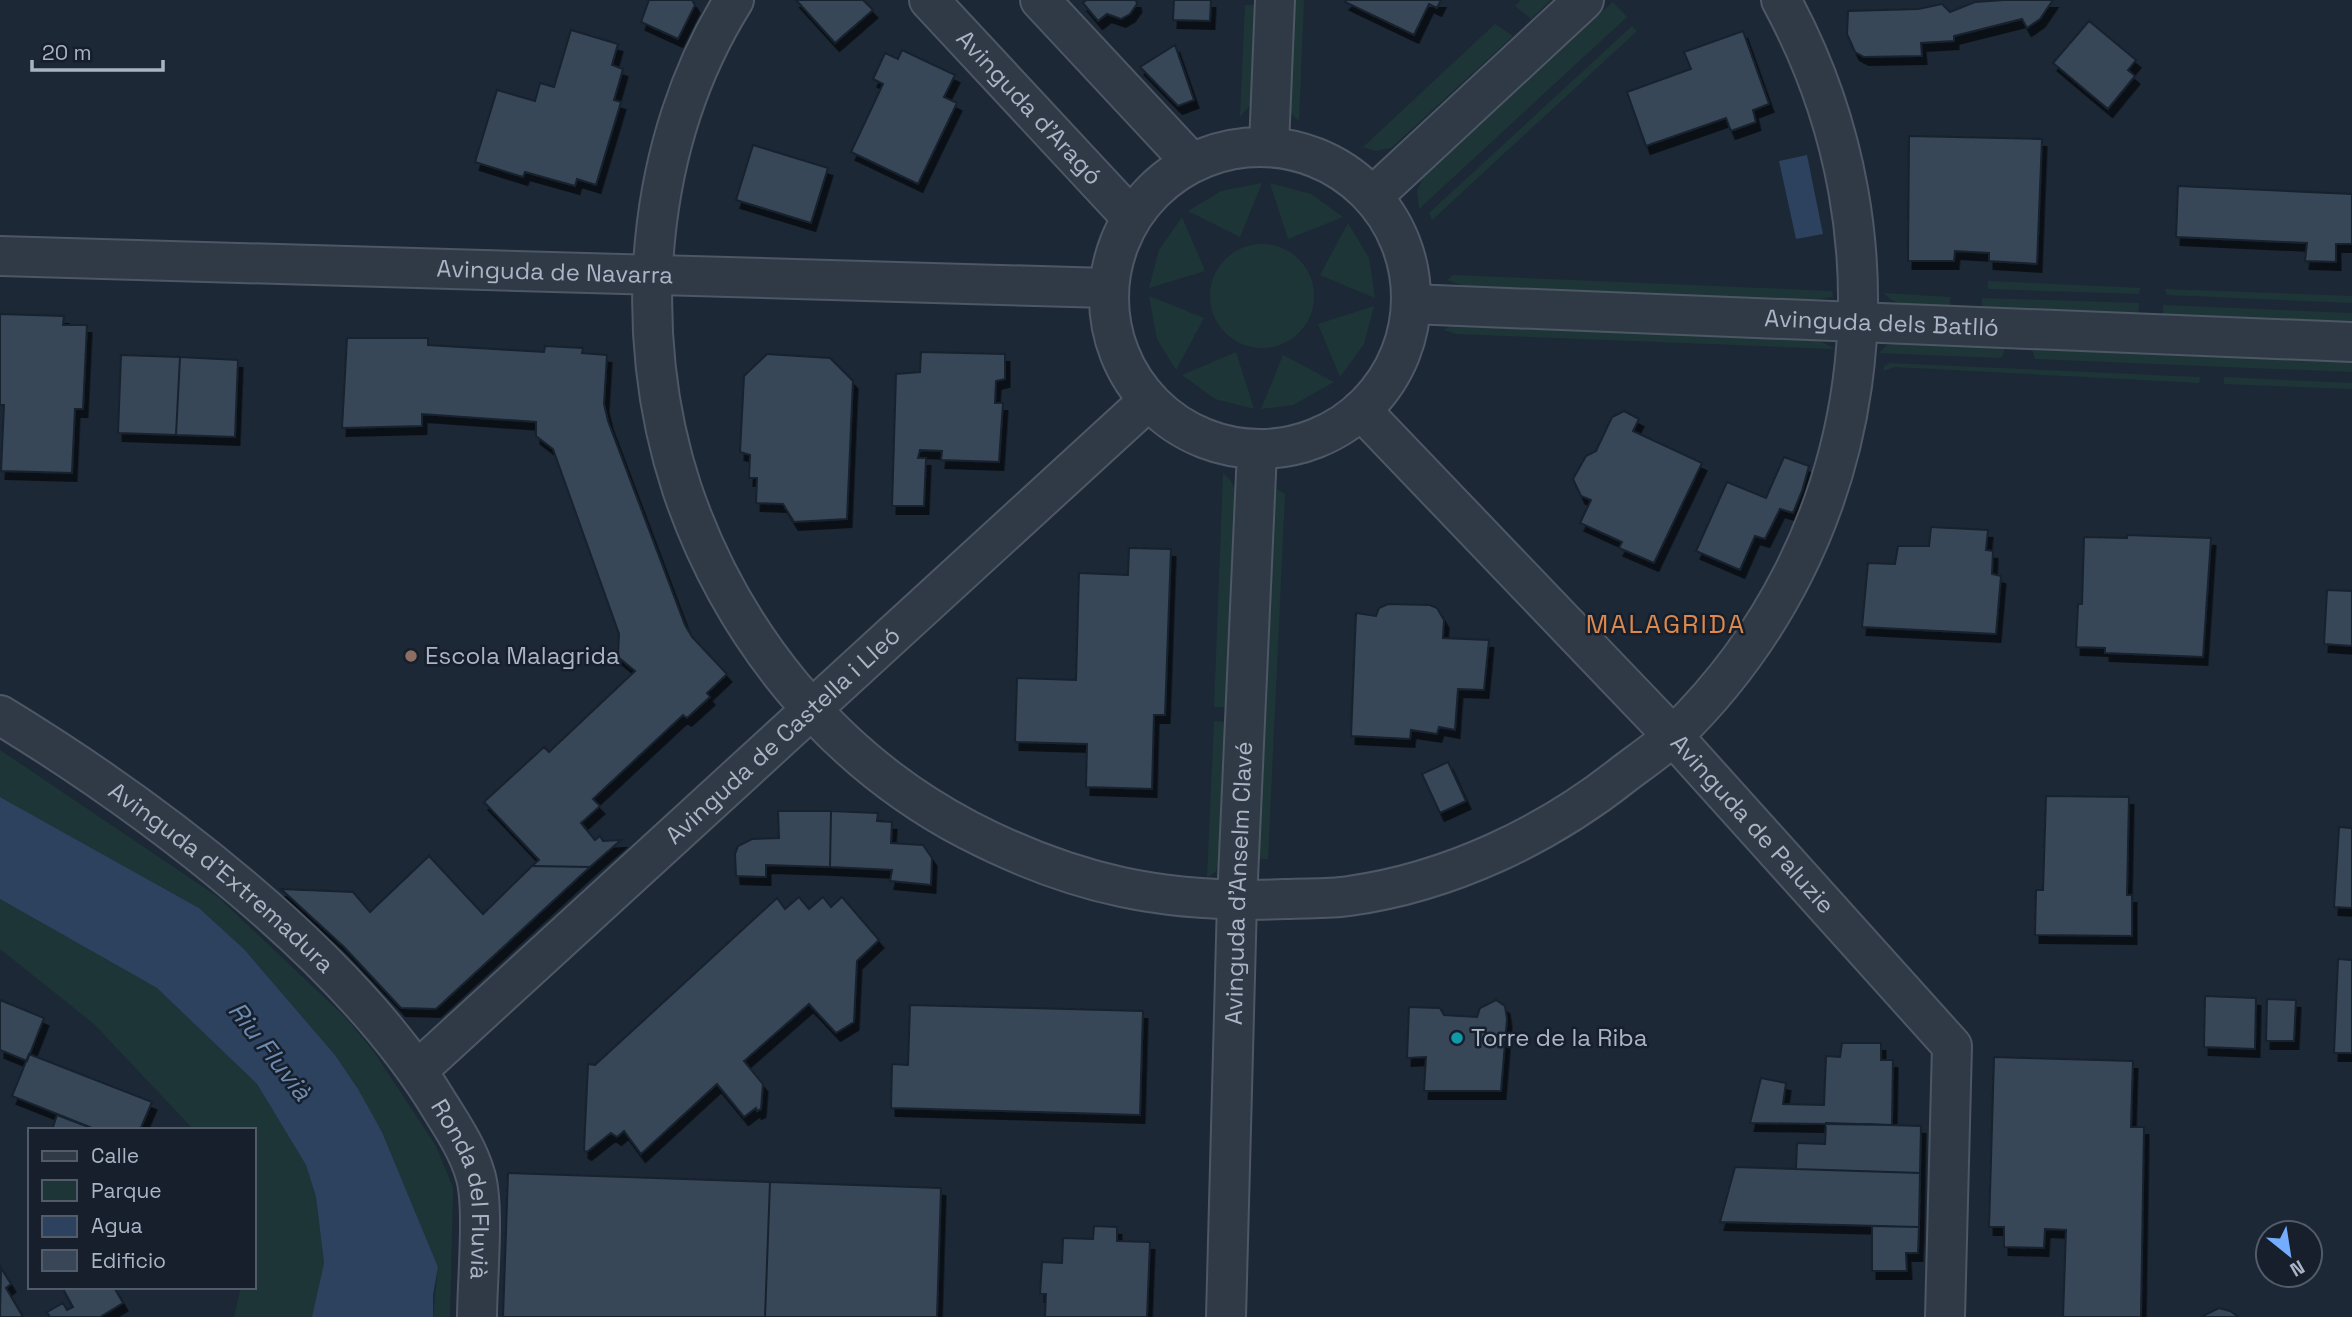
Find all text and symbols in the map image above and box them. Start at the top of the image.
street label: Avinguda d'Aragó [950,23,1109,191]
scale bar [32,28,163,72]
text: 20 m [42,39,92,66]
street label: Avinguda de Navarra [436,253,674,290]
street label: Avinguda dels Batlló [1764,302,2000,343]
district label: MALAGRIDA [1586,607,1746,641]
street label: Avinguda de Castella i Lleó [659,620,907,851]
place label: Escola Malagrida [425,640,620,671]
marker: Escola Malagrida [403,648,419,664]
street label: Avinguda de Paluzie [1664,728,1842,920]
street label: Avinguda d'Anselm Clavé [1218,741,1259,1025]
street label: Avinguda d'Extremadura [103,775,341,980]
water label: Riu Fluvià [221,994,320,1108]
place label: Torre de la Riba [1471,1022,1648,1053]
marker: Torre de la Riba [1449,1030,1465,1046]
street label: Ronda del Fluvià [424,1093,496,1281]
legend [28,1128,256,1289]
text: Calle [91,1142,139,1169]
text: Parque [91,1177,162,1204]
text: Agua [91,1212,143,1239]
north arrow [2254,1219,2324,1289]
text: Edificio [91,1247,166,1274]
text: N [2285,1254,2309,1282]

